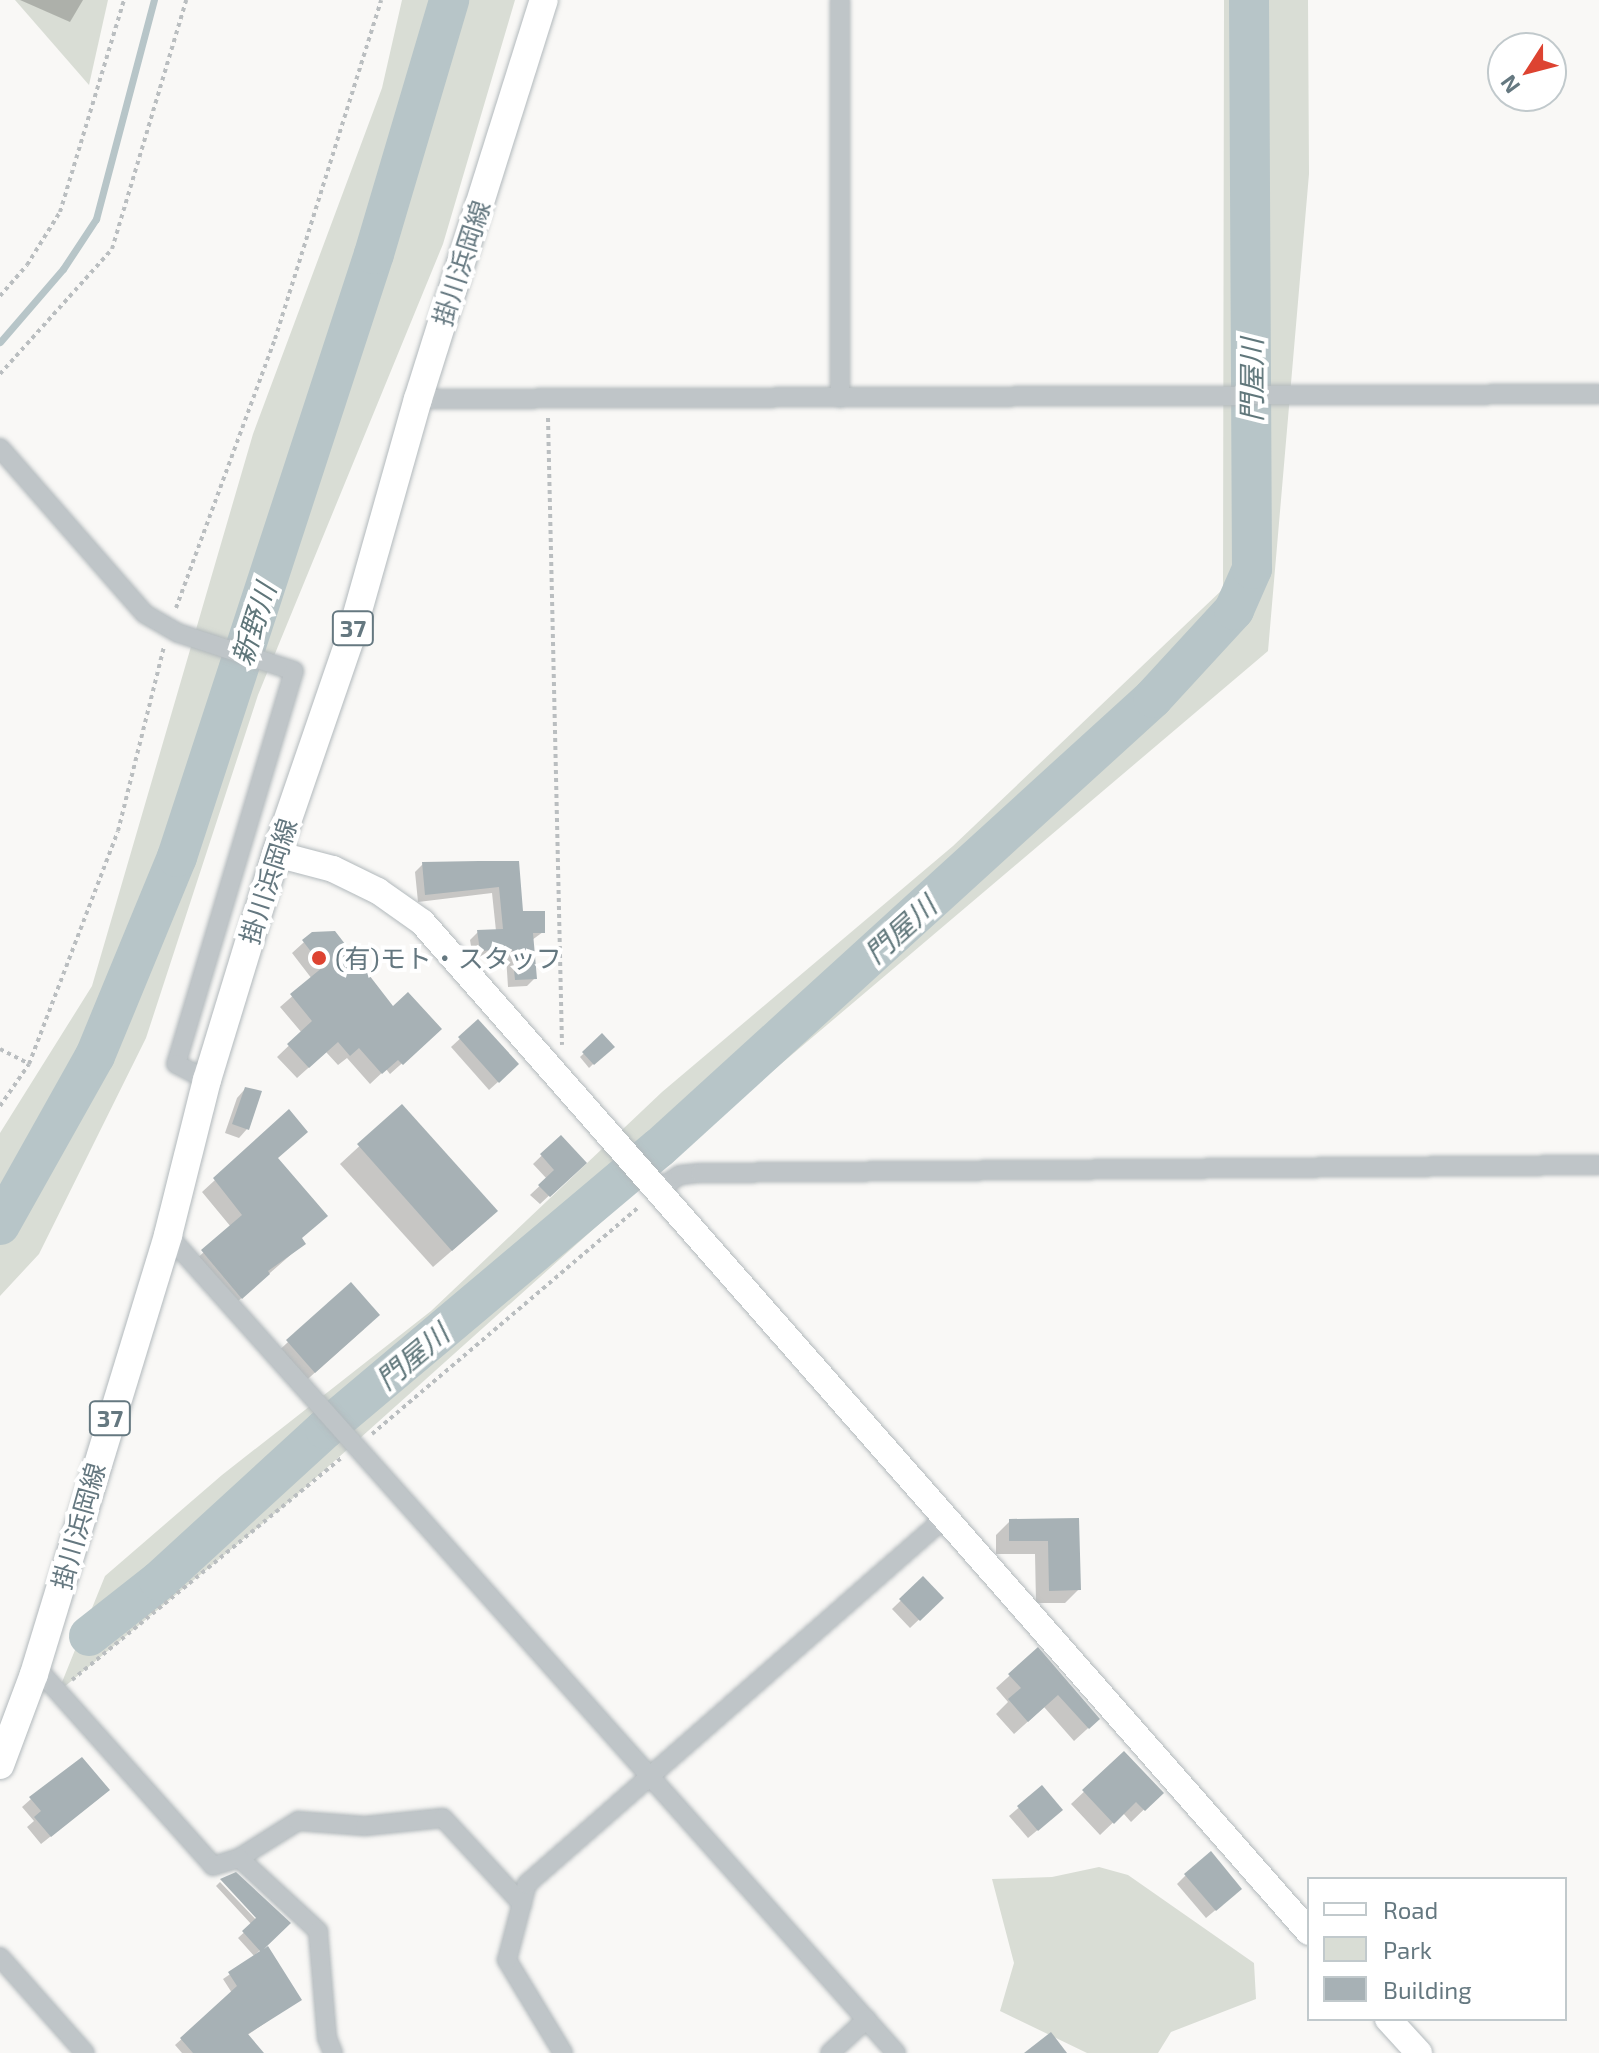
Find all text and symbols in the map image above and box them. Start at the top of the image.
north arrow [1487,32,1567,112]
text: N [1494,71,1524,99]
street label: 掛川浜岡線 [426,196,496,330]
water label: 門屋川 [1234,338,1268,422]
water label: 新野川 [224,579,282,669]
road number: 37 [331,608,375,648]
street label: 掛川浜岡線 [233,814,303,948]
water label: 門屋川 [858,888,942,970]
place label: (有)モト・スタッフ [335,942,562,974]
marker: (有)モト・スタッフ [310,949,328,967]
water label: 門屋川 [369,1316,455,1396]
road number: 37 [88,1398,132,1438]
street label: 掛川浜岡線 [45,1459,111,1593]
legend [1307,1877,1567,2021]
text: Road [1383,1895,1438,1924]
text: Park [1383,1935,1432,1964]
text: Building [1383,1975,1472,2004]

